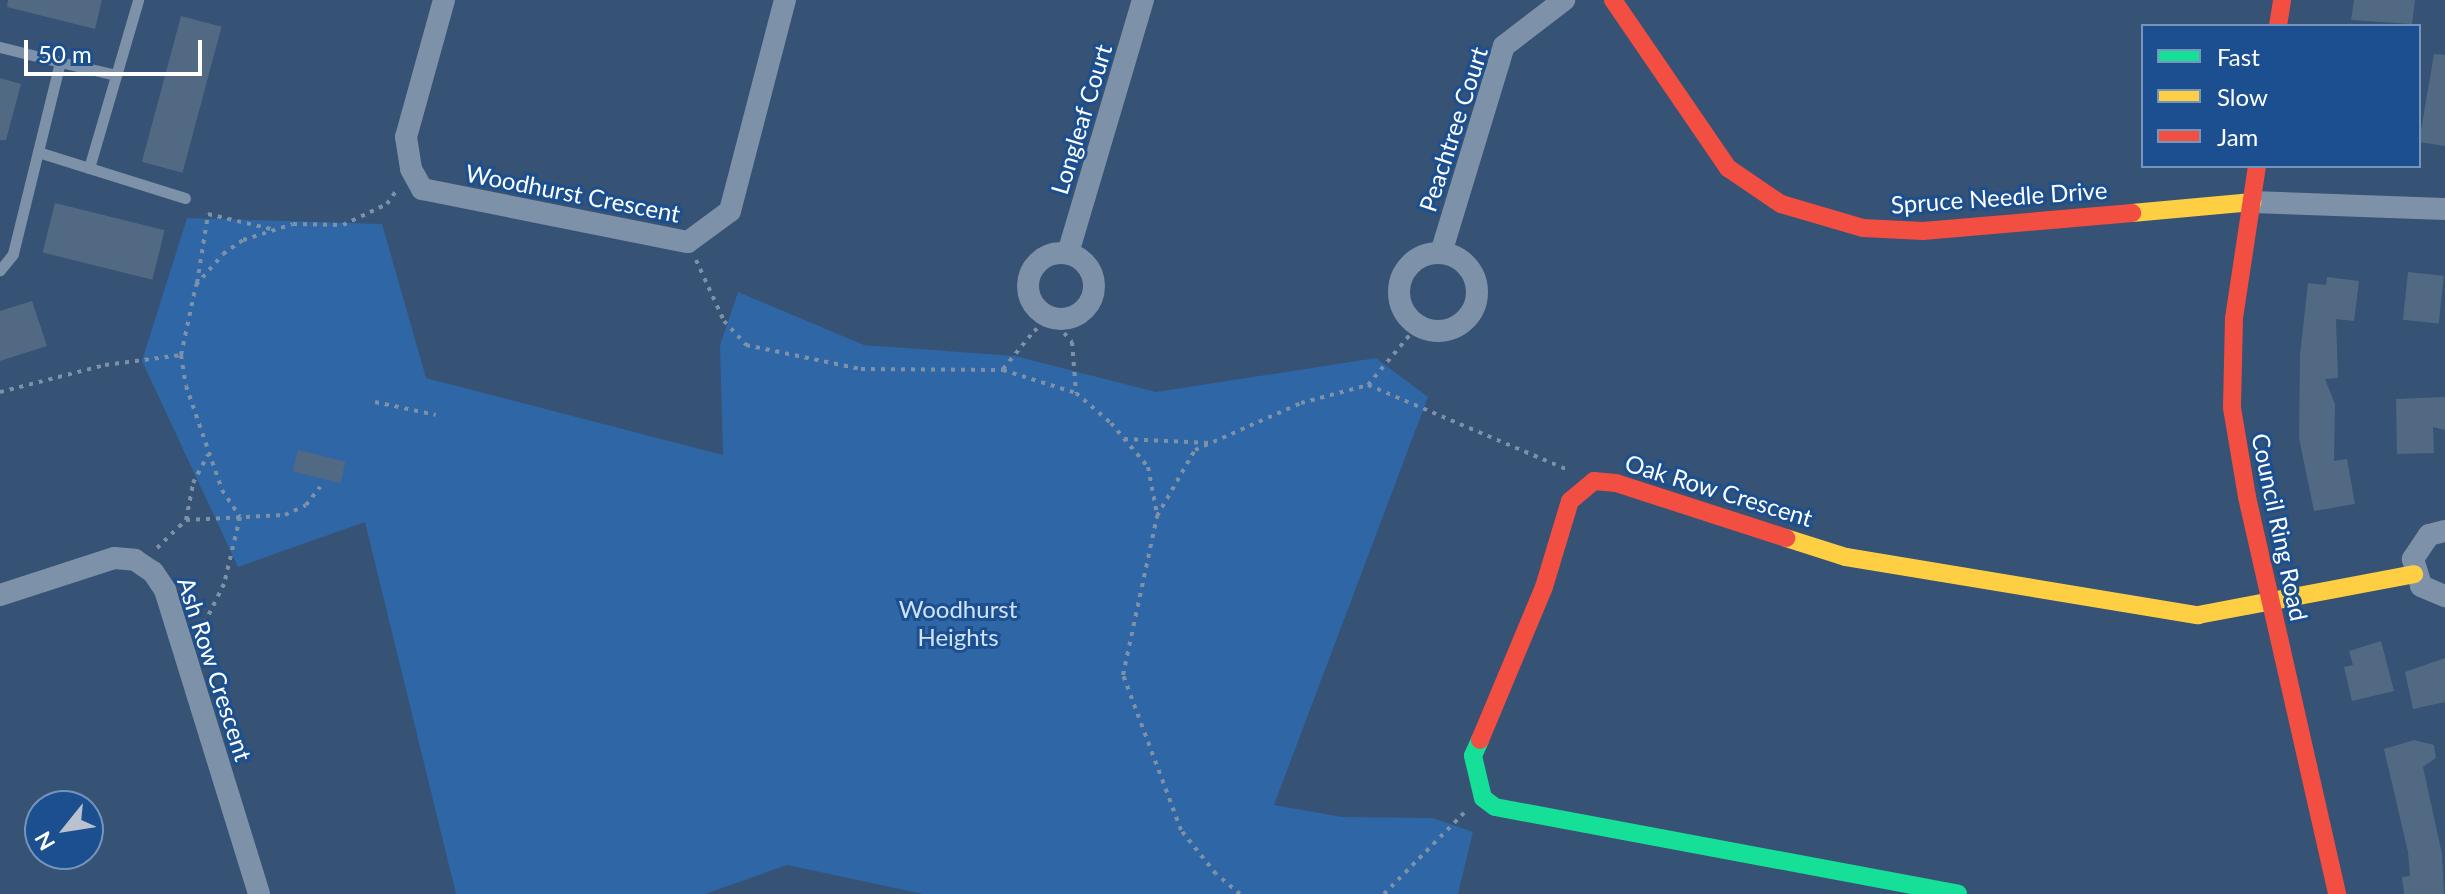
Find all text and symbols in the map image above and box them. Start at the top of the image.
scale bar [28,24,206,74]
legend [2141,24,2421,168]
text: 50 m [38,39,92,68]
street label: Longleaf Court [1044,40,1118,198]
text: Fast [2217,42,2260,71]
street label: Peachtree Court [1413,43,1493,215]
text: Slow [2217,82,2268,111]
text: Jam [2217,122,2258,151]
street label: Woodhurst Crescent [463,158,683,228]
street label: Spruce Needle Drive [1890,175,2108,219]
street label: Council Ring Road [2246,431,2314,623]
street label: Oak Row Crescent [1622,448,1816,532]
street label: Ash Row Crescent [172,573,258,765]
park label: Woodhurst Heights [899,595,1017,651]
north arrow [24,790,104,870]
text: N [29,827,60,855]

